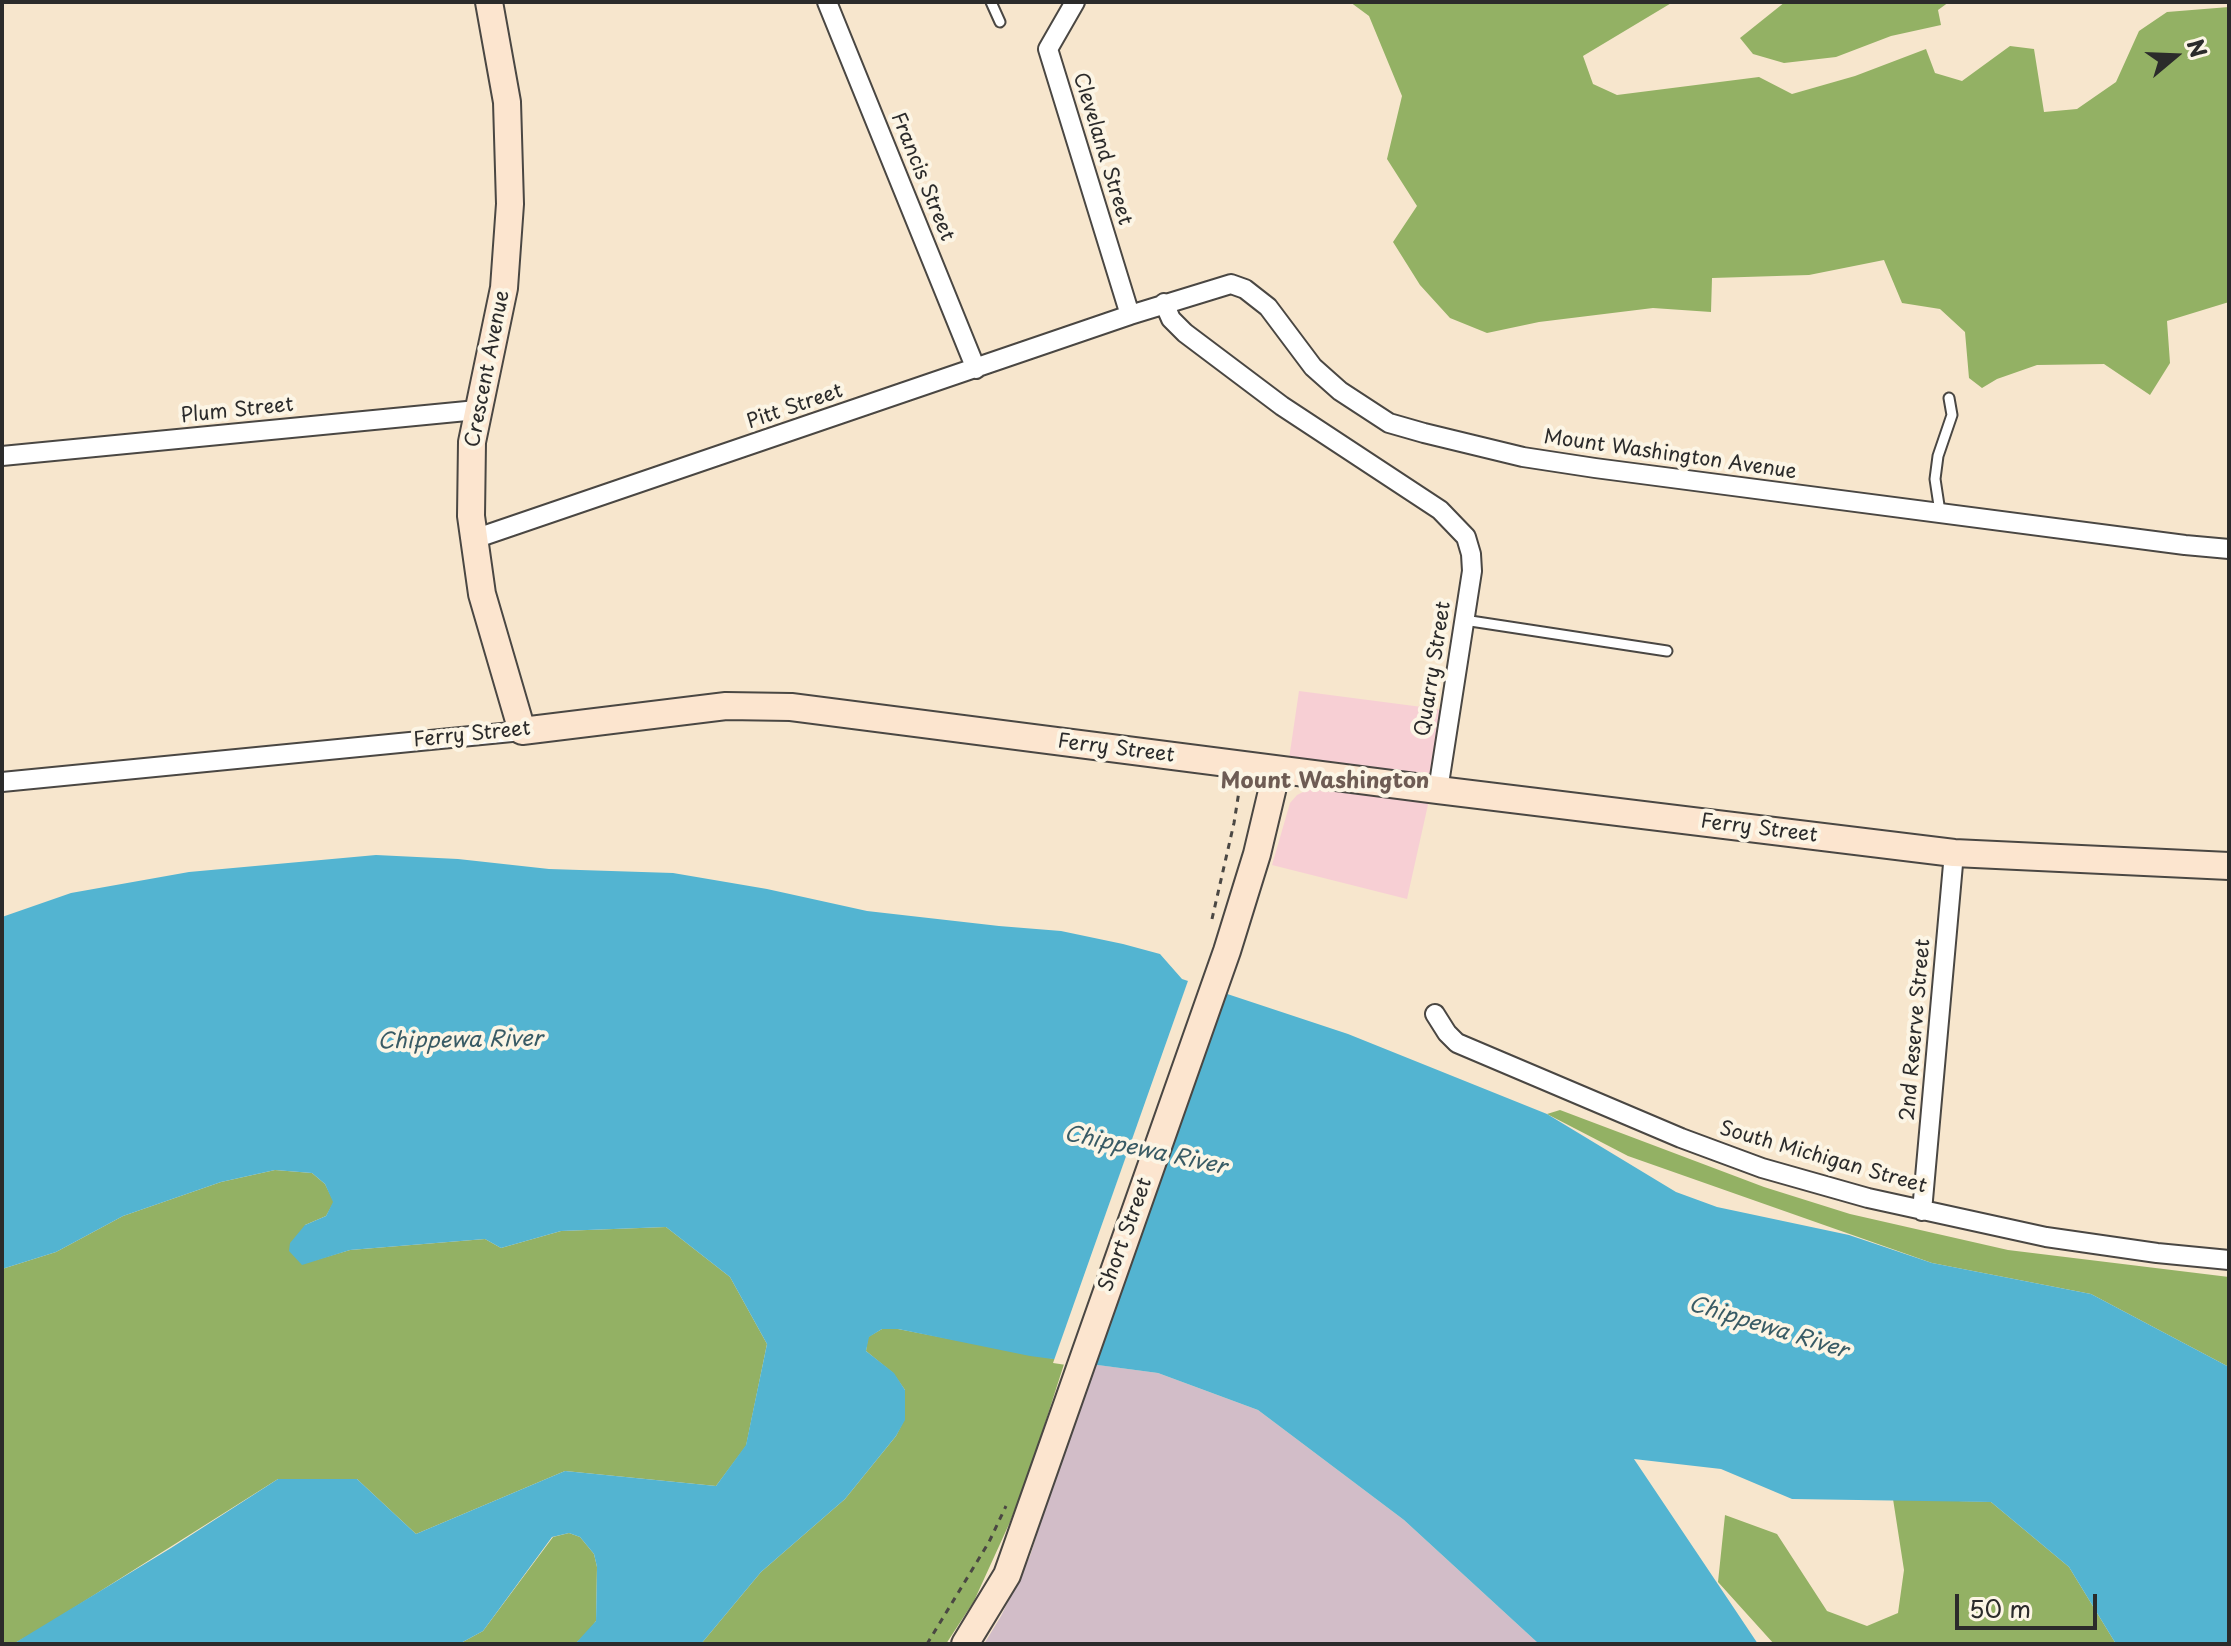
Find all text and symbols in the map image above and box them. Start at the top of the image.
north arrow [2135,16,2215,96]
text: N [2180,34,2217,62]
street label: Cleveland Street [1067,70,1137,228]
street label: Francis Street [885,109,959,245]
street label: Crescent Avenue [461,289,515,449]
street label: Pitt Street [744,379,846,435]
street label: Plum Street [179,393,295,429]
street label: Mount Washington Avenue [1542,425,1798,485]
street label: Quarry Street [1411,600,1457,738]
street label: Ferry Street [412,717,532,753]
street label: Ferry Street [1056,730,1176,768]
district label: Mount Washington [1221,769,1429,795]
street label: Ferry Street [1699,810,1819,848]
street label: 2nd Reserve Street [1896,938,1936,1122]
water label: Chippewa River [377,1026,543,1056]
street label: South Michigan Street [1717,1117,1929,1199]
water label: Chippewa River [1062,1121,1228,1181]
street label: Short Street [1094,1175,1158,1295]
water label: Chippewa River [1685,1291,1851,1365]
scale bar [1959,1578,2101,1628]
text: 50 m [1969,1590,2031,1626]

